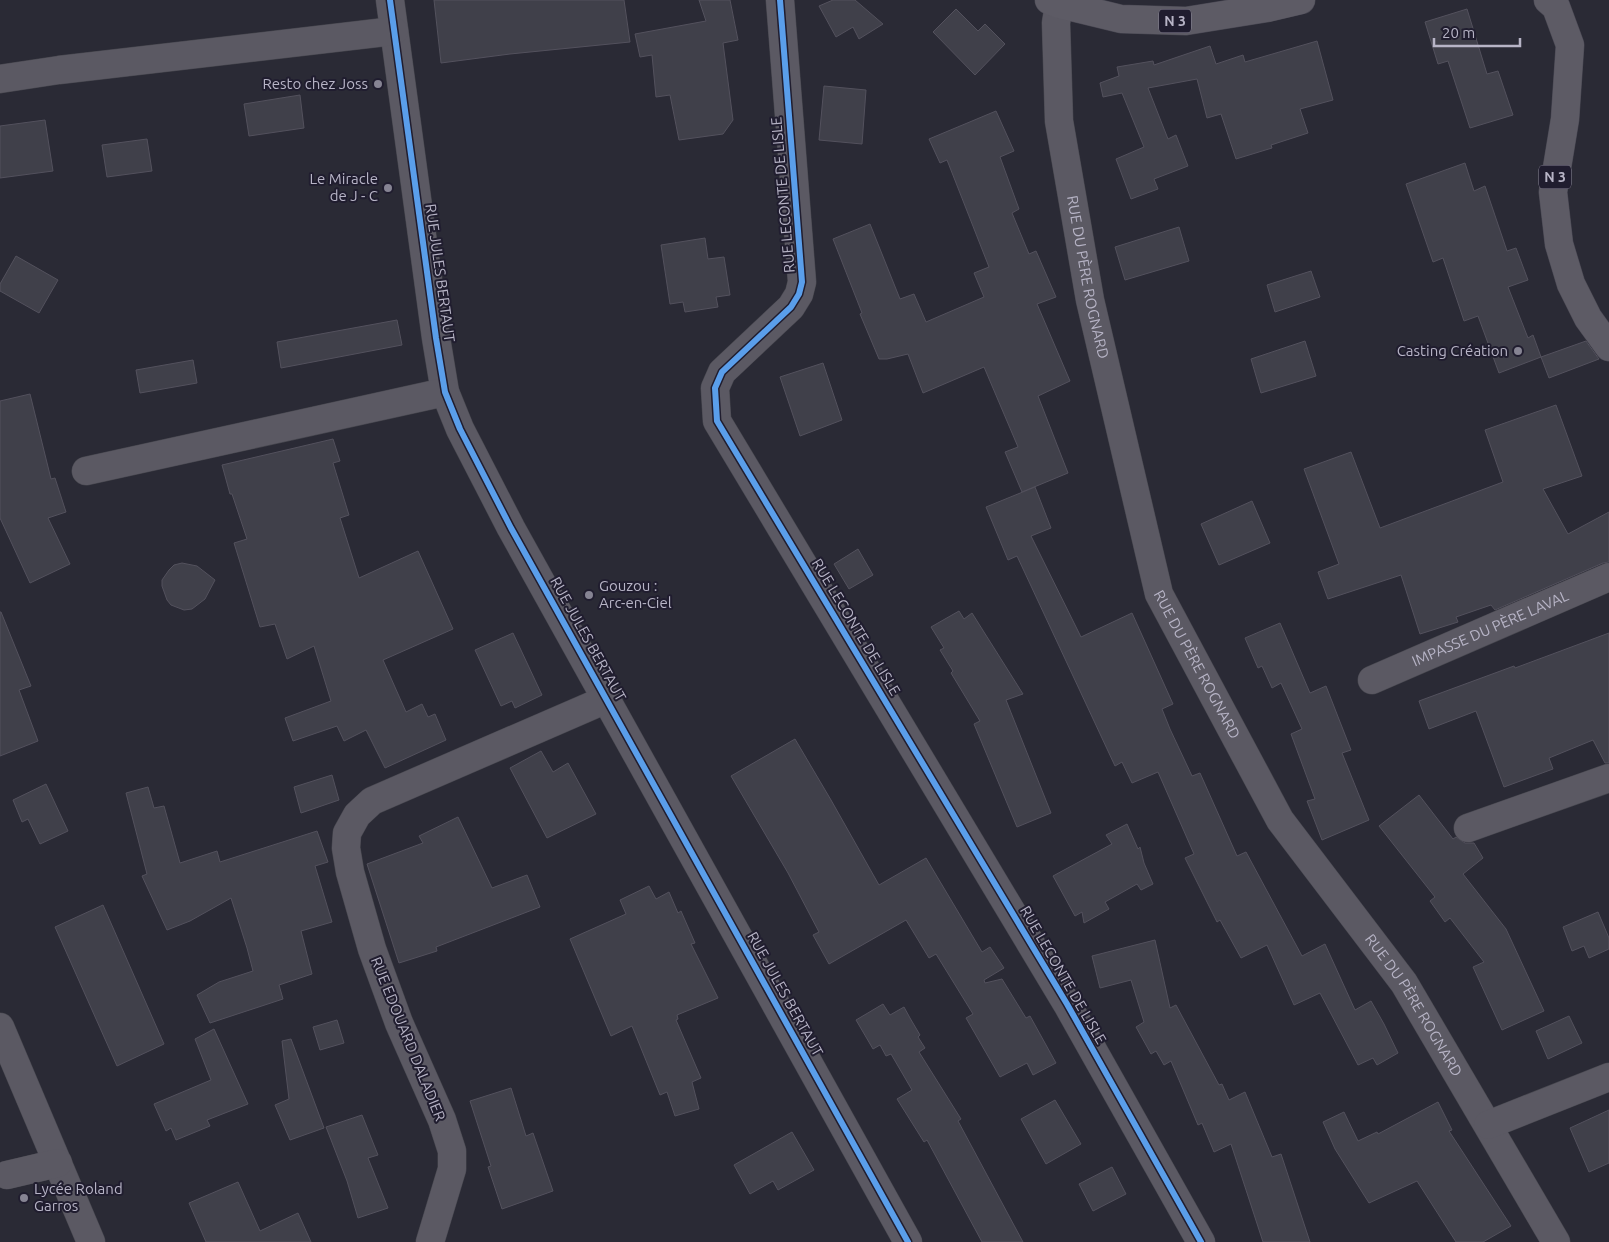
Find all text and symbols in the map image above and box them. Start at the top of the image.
road number: N 3 [1159,10,1191,32]
scale bar [1434,15,1520,47]
text: 20 m [1442,24,1475,41]
place label: Resto chez Joss [262,75,368,92]
marker: Resto chez Joss [372,78,384,90]
street label: RUE LECONTE DE LISLE [767,116,798,274]
road number: N 3 [1539,166,1571,188]
place label: Le Miracle de J - C [309,170,378,204]
marker: Le Miracle de J - C [382,182,394,194]
street label: RUE DU PÈRE ROGNARD [1064,194,1112,360]
street label: RUE JULES BERTAUT [422,203,459,344]
place label: Casting Création [1397,342,1508,359]
marker: Casting Création [1512,345,1524,357]
street label: RUE LECONTE DE LISLE [809,555,904,698]
street label: RUE JULES BERTAUT [547,574,630,704]
place label: Gouzou : Arc-en-Ciel [599,577,672,611]
street label: RUE DU PÈRE ROGNARD [1151,587,1244,741]
street label: IMPASSE DU PÈRE LAVAL [1409,587,1571,670]
marker: Gouzou : Arc-en-Ciel [583,589,595,601]
street label: RUE LECONTE DE LISLE [1017,903,1110,1047]
street label: RUE JULES BERTAUT [744,929,827,1059]
street label: RUE DU PÈRE ROGNARD [1362,931,1466,1079]
street label: RUE EDOUARD DALADIER [368,954,449,1123]
place label: Lycée Roland Garros [34,1180,123,1214]
marker: Lycée Roland Garros [18,1192,30,1204]

